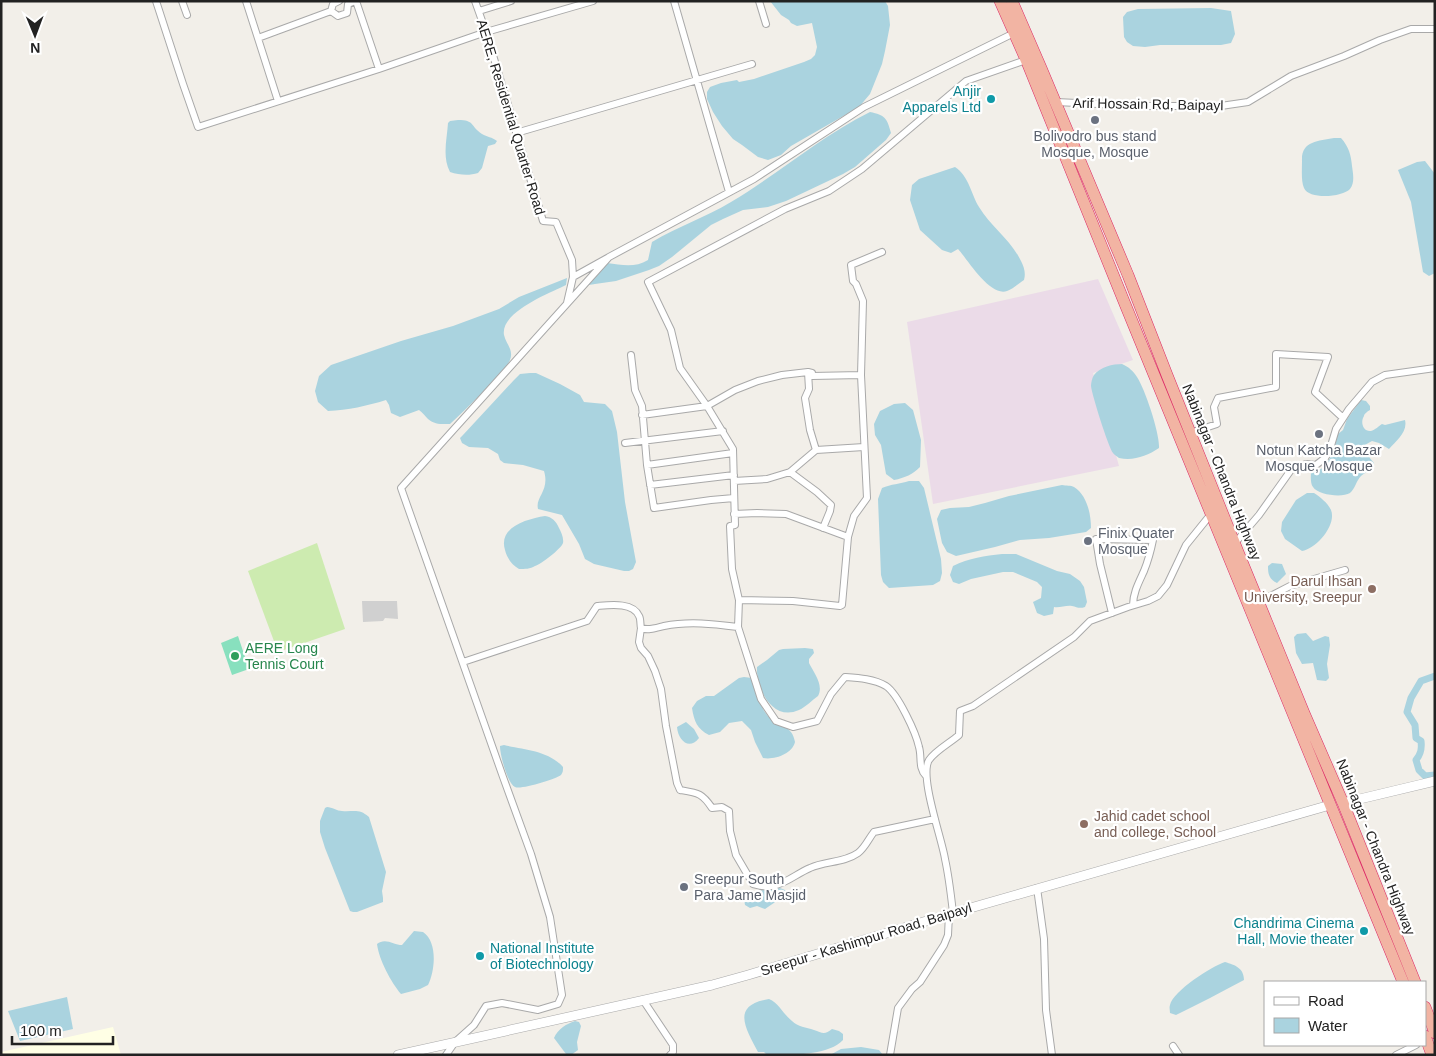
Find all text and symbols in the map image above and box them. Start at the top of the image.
north arrow [10,10,60,60]
street label: AERE, Residential Quarter Road [474,17,548,217]
text: N [30,40,40,56]
place label: Anjir Apparels Ltd [902,83,981,115]
marker: Anjir Apparels Ltd [985,93,997,105]
street label: Arif Hossain Rd, Baipayl [1072,95,1224,113]
marker: Bolivodro bus stand Mosque, Mosque [1089,114,1101,126]
place label: Bolivodro bus stand Mosque, Mosque [1034,128,1156,160]
street label: Nabinagar - Chandra Highway [1179,382,1265,562]
marker: Notun Katcha Bazar Mosque, Mosque [1313,428,1325,440]
place label: Notun Katcha Bazar Mosque, Mosque [1256,442,1382,474]
place label: Finix Quater Mosque [1098,525,1175,557]
marker: Finix Quater Mosque [1082,535,1094,547]
place label: Darul Ihsan University, Sreepur [1244,573,1362,605]
marker: Darul Ihsan University, Sreepur [1366,583,1378,595]
place label: AERE Long Tennis Court [245,640,324,672]
marker: AERE Long Tennis Court [229,650,241,662]
street label: Nabinagar - Chandra Highway [1333,757,1419,937]
place label: Jahid cadet school and college, School [1094,808,1216,840]
marker: Jahid cadet school and college, School [1078,818,1090,830]
place label: Sreepur South Para Jame Masjid [694,871,806,903]
marker: Sreepur South Para Jame Masjid [678,881,690,893]
street label: Sreepur - Kashimpur Road, Baipayl [758,899,974,979]
place label: Chandrima Cinema Hall, Movie theater [1233,915,1354,947]
marker: Chandrima Cinema Hall, Movie theater [1358,925,1370,937]
place label: National Institute of Biotechnology [490,940,594,972]
marker: National Institute of Biotechnology [474,950,486,962]
legend [1264,981,1426,1046]
text: Road [1308,992,1344,1009]
scale bar [12,1014,114,1046]
text: Water [1308,1017,1347,1034]
text: 100 m [20,1022,62,1039]

